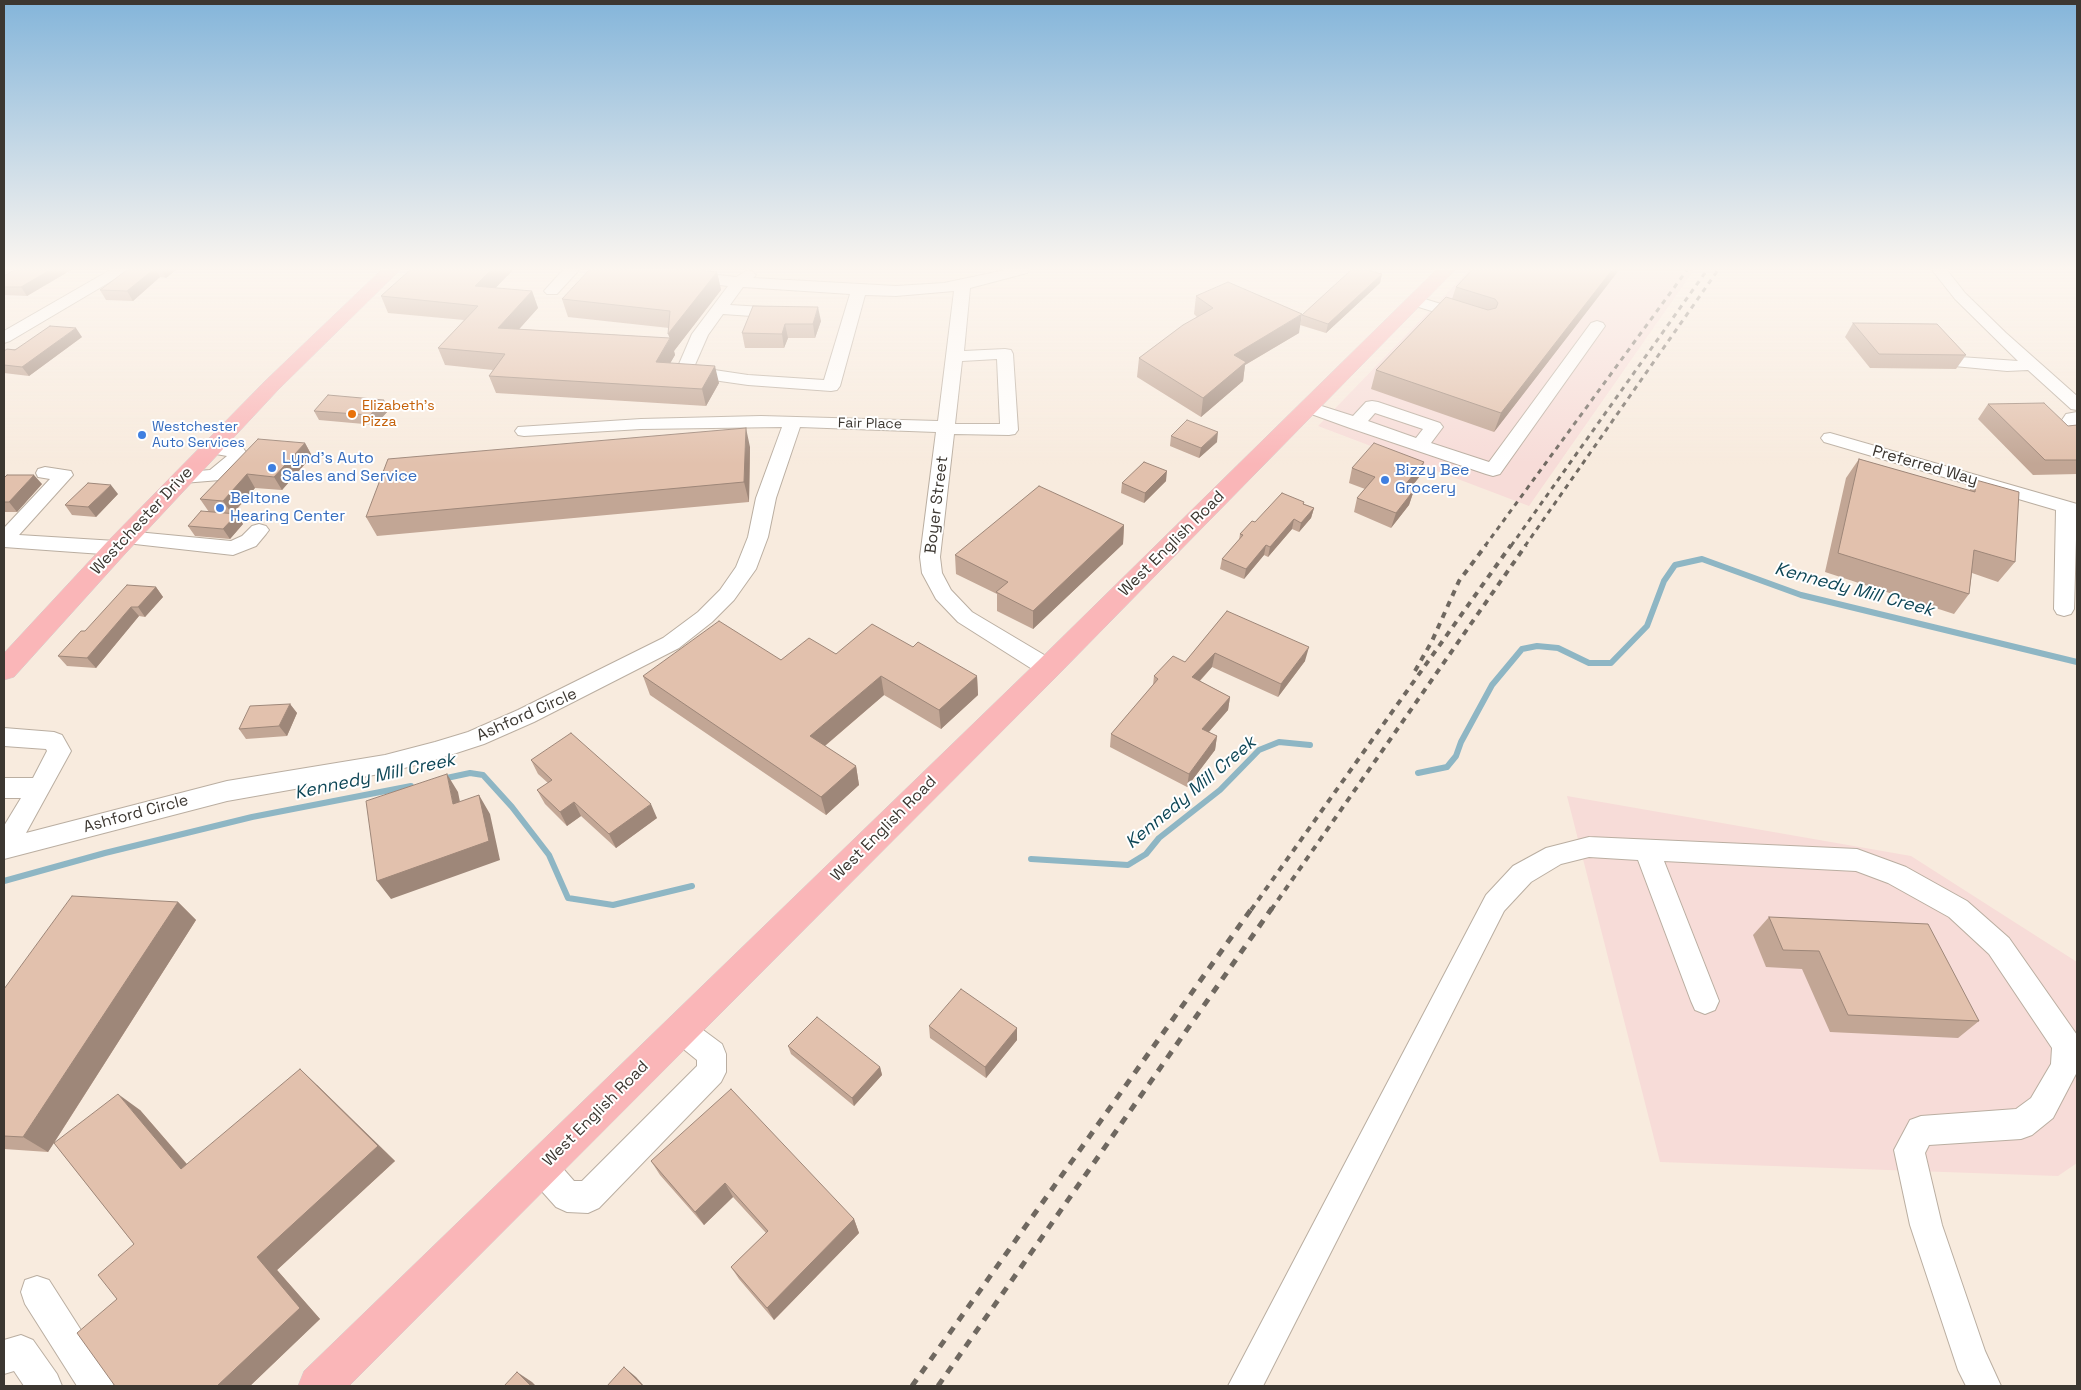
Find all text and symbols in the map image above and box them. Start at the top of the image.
place label: Elizabeth's Pizza [362,398,435,431]
marker: Elizabeth's Pizza [346,408,358,420]
street label: Fair Place [838,415,902,433]
place label: Westchester Auto Services [152,419,245,452]
marker: Westchester Auto Services [136,429,148,441]
street label: Preferred Way [1870,442,1980,490]
place label: Lynd's Auto Sales and Service [282,449,417,487]
street label: Boyer Street [921,455,953,555]
place label: Bizzy Bee Grocery [1395,461,1470,499]
marker: Lynd's Auto Sales and Service [266,462,278,474]
street label: Westchester Drive [87,463,197,579]
marker: Bizzy Bee Grocery [1379,474,1391,486]
street label: West English Road [1115,487,1229,601]
place label: Beltone Hearing Center [230,489,345,527]
marker: Beltone Hearing Center [214,502,226,514]
water label: Kennedy Mill Creek [1772,558,1936,622]
street label: Ashford Circle [474,684,580,746]
water label: Kennedy Mill Creek [1121,732,1261,854]
water label: Kennedy Mill Creek [293,749,457,805]
street label: West English Road [827,772,941,886]
street label: Ashford Circle [81,791,191,837]
street label: West English Road [539,1057,653,1171]

